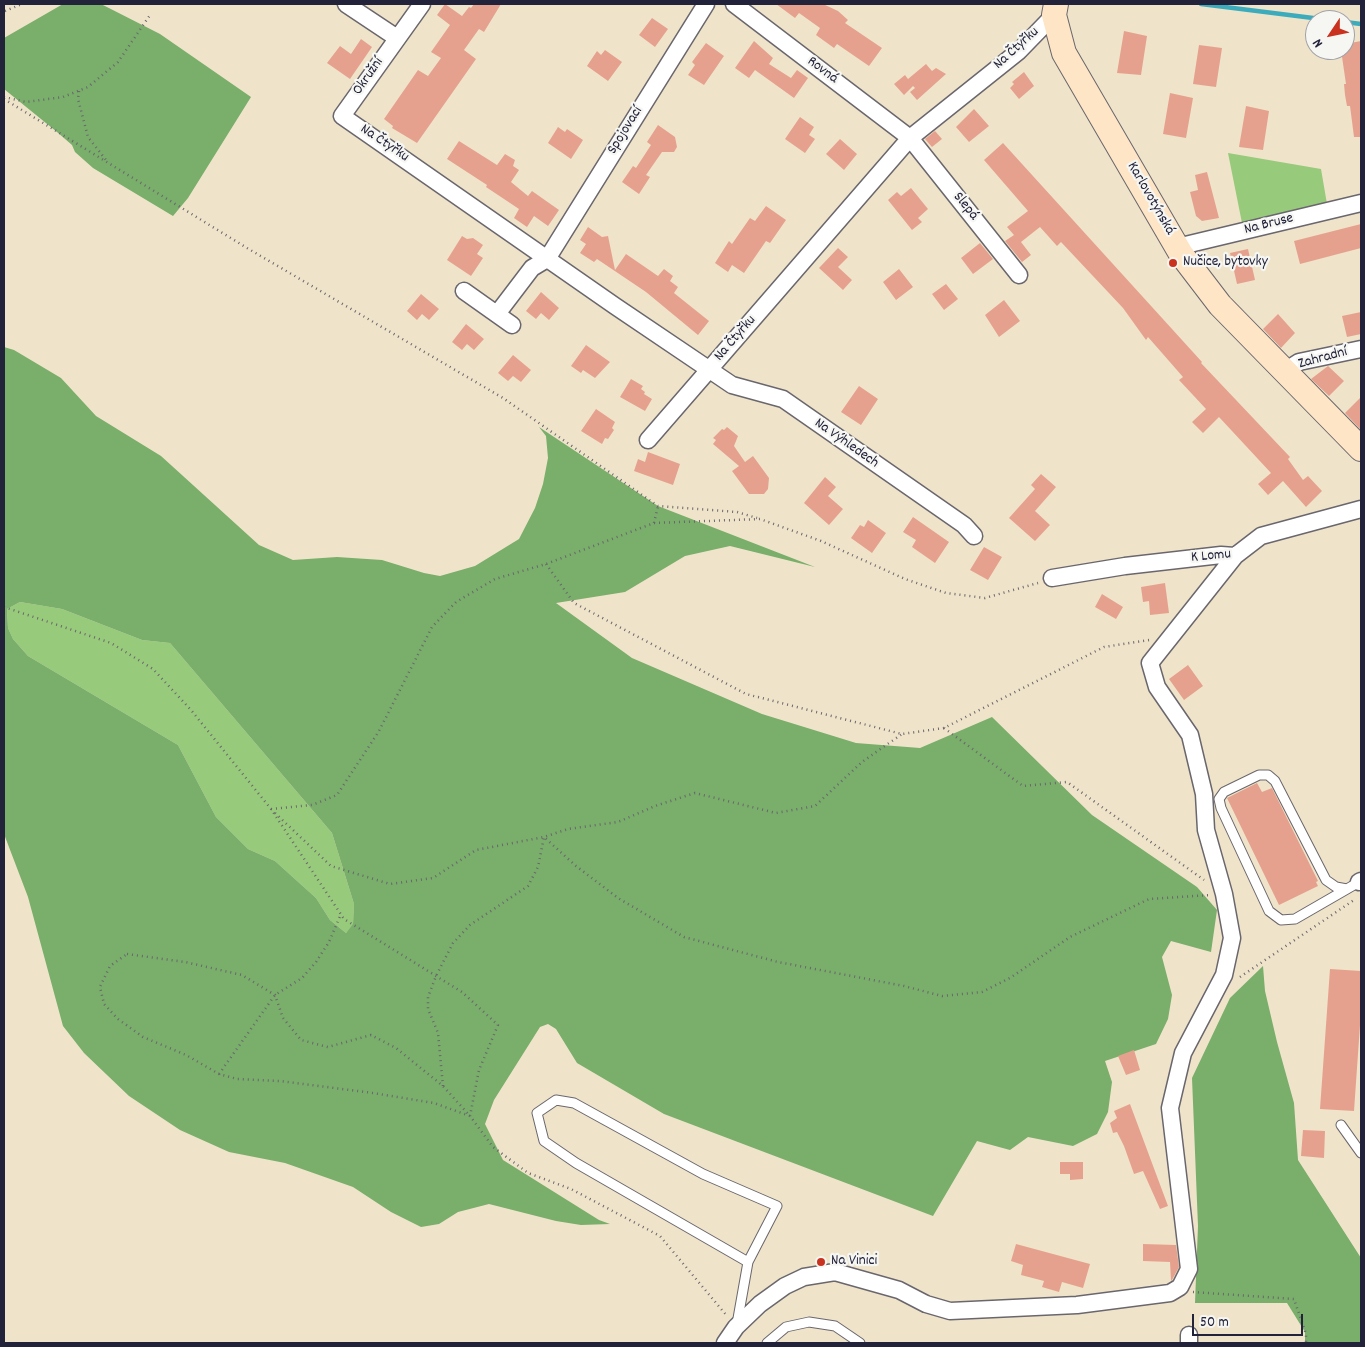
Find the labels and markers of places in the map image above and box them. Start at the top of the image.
place label: Nučice, bytovky [1183,254,1268,272]
marker: Nučice, bytovky [1167,257,1179,269]
place label: Na Vinici [831,1253,877,1271]
marker: Na Vinici [815,1256,827,1268]

